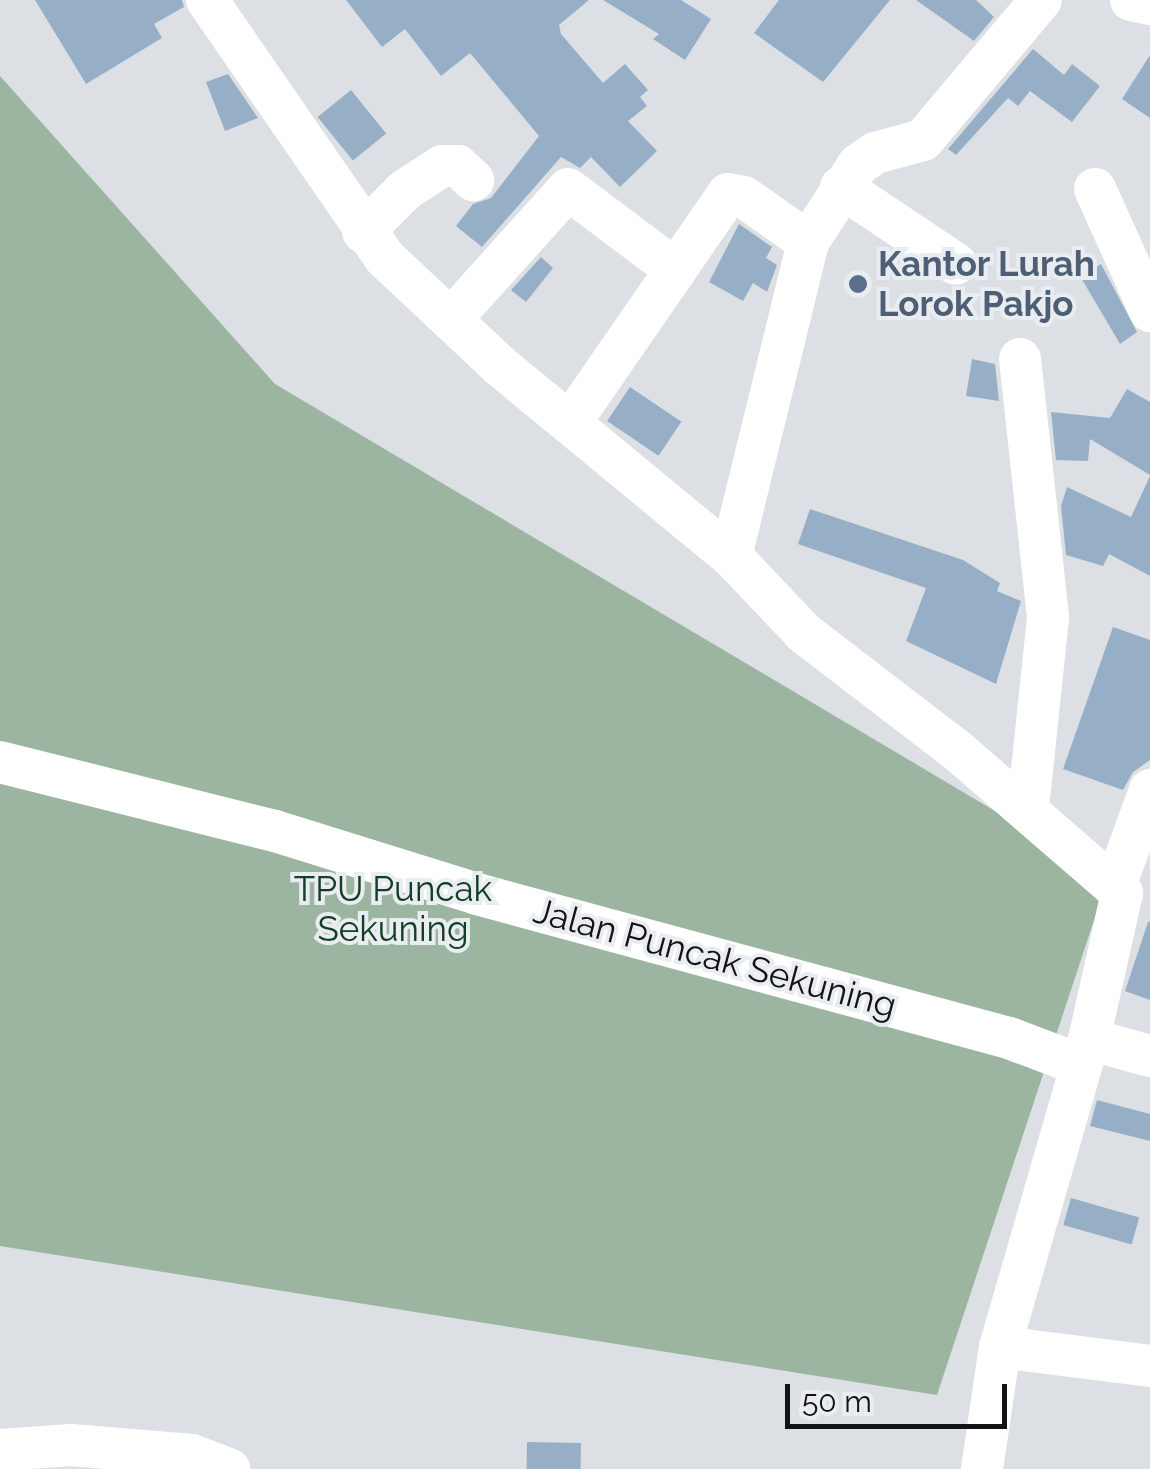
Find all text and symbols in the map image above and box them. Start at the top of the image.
place label: Kantor Lurah Lorok Pakjo [878,243,1096,325]
marker: Kantor Lurah Lorok Pakjo [847,273,869,295]
park label: TPU Puncak Sekuning [294,868,492,950]
street label: Jalan Puncak Sekuning [529,889,901,1027]
scale bar [790,1364,1012,1426]
text: 50 m [802,1384,872,1419]

